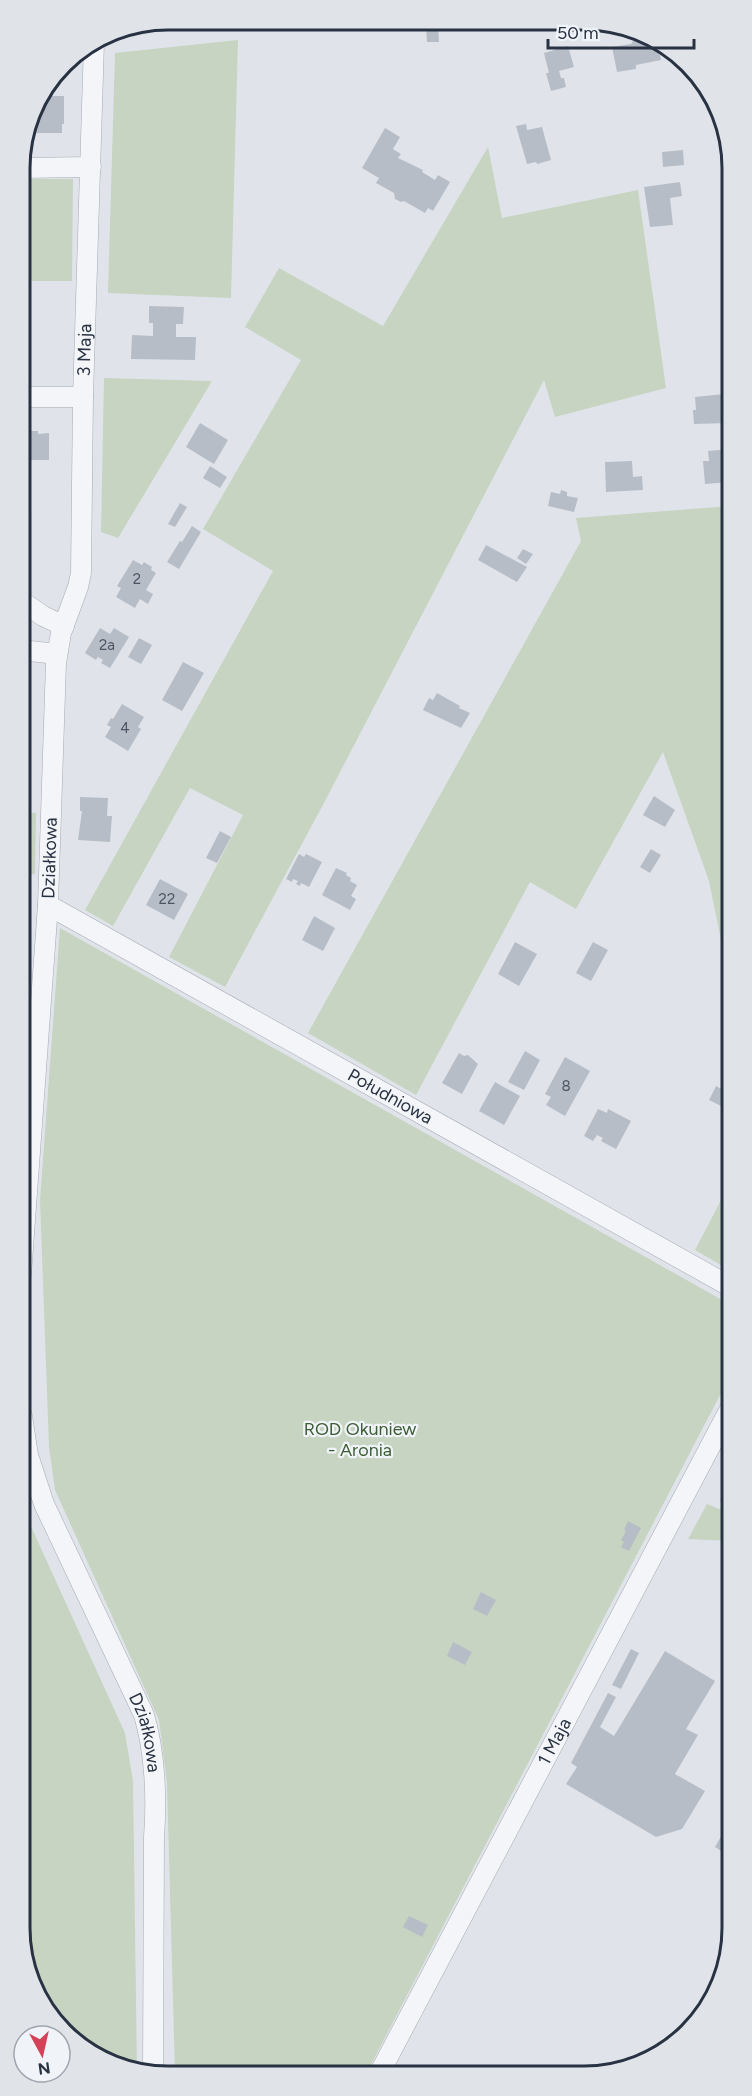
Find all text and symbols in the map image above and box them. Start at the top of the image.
scale bar [548,12,694,50]
text: 50 m [557,22,599,44]
street label: 3 Maja [73,323,96,377]
house number: 2 [133,570,141,588]
house number: 2a [99,636,115,654]
house number: 4 [120,719,130,737]
street label: Działkowa [37,817,62,899]
house number: 22 [159,890,175,908]
street label: Południowa [344,1064,436,1129]
house number: 8 [561,1077,571,1095]
park label: ROD Okuniew - Aronia [304,1418,416,1461]
street label: Działkowa [124,1689,165,1773]
street label: 1 Maja [533,1714,576,1769]
north arrow [12,2024,72,2084]
text: N [37,2058,51,2079]

